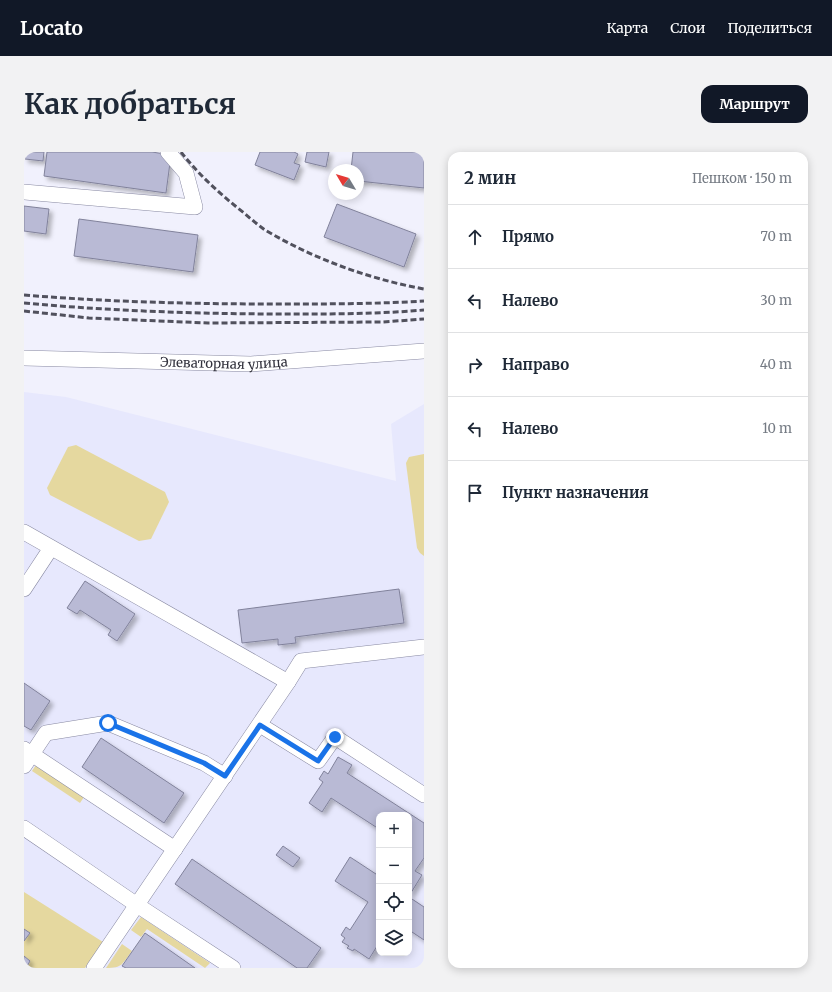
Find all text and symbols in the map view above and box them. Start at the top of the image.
text: Locato [20,16,83,40]
text: Карта [606,19,648,37]
text: Слои [670,19,705,37]
text: Поделиться [727,19,812,37]
button: Маршрут [701,85,808,123]
text: Как добраться [24,86,236,122]
north arrow [328,164,364,200]
text: 2 мин [464,167,516,189]
text: Пешком · 150 m [692,170,792,187]
icon: ahead [464,226,486,248]
text: Прямо [502,227,554,246]
text: 70 m [761,228,792,245]
icon: left [464,290,486,312]
text: Налево [502,291,558,310]
text: 30 m [760,292,792,309]
street label: Элеваторная улица [160,353,288,373]
icon: right [464,354,486,376]
text: Направо [502,355,569,374]
text: 40 m [760,356,792,373]
icon: left [464,418,486,440]
text: Налево [502,419,558,438]
text: 10 m [762,420,792,437]
icon: arrive [464,482,486,504]
text: Пункт назначения [502,483,649,502]
route start [99,714,117,732]
route end [326,728,344,746]
map controls [376,812,412,956]
button: + [376,812,412,848]
button: − [376,848,412,884]
button: locate [376,884,412,920]
button: layers [376,920,412,956]

